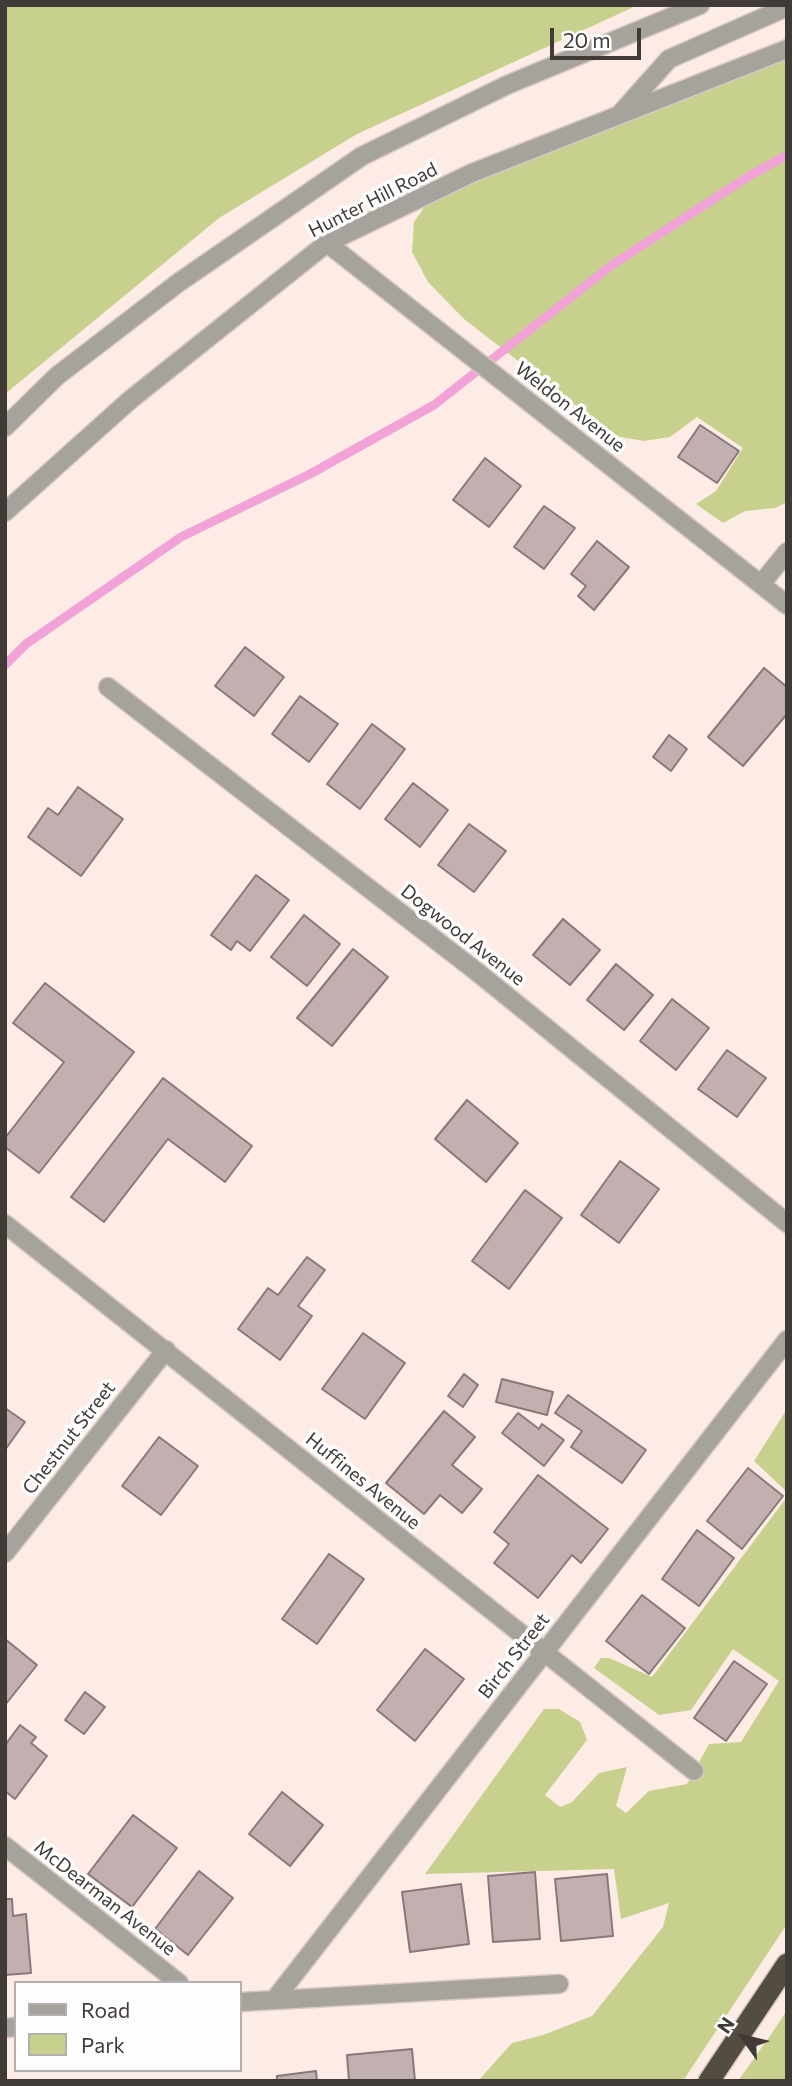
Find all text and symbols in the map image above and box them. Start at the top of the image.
scale bar [554,14,645,58]
text: 20 m [563,27,611,52]
street label: Hunter Hill Road [305,158,441,242]
street label: Weldon Avenue [511,357,629,457]
street label: Dogwood Avenue [396,879,530,991]
street label: Chestnut Street [18,1377,120,1499]
street label: Huffines Avenue [301,1428,425,1534]
street label: Birch Street [474,1609,554,1703]
street label: McDearman Avenue [30,1836,180,1960]
legend [14,1981,242,2072]
text: Road [81,1997,130,2022]
north arrow [708,2002,778,2072]
text: N [712,2013,739,2037]
text: Park [81,2032,125,2057]

